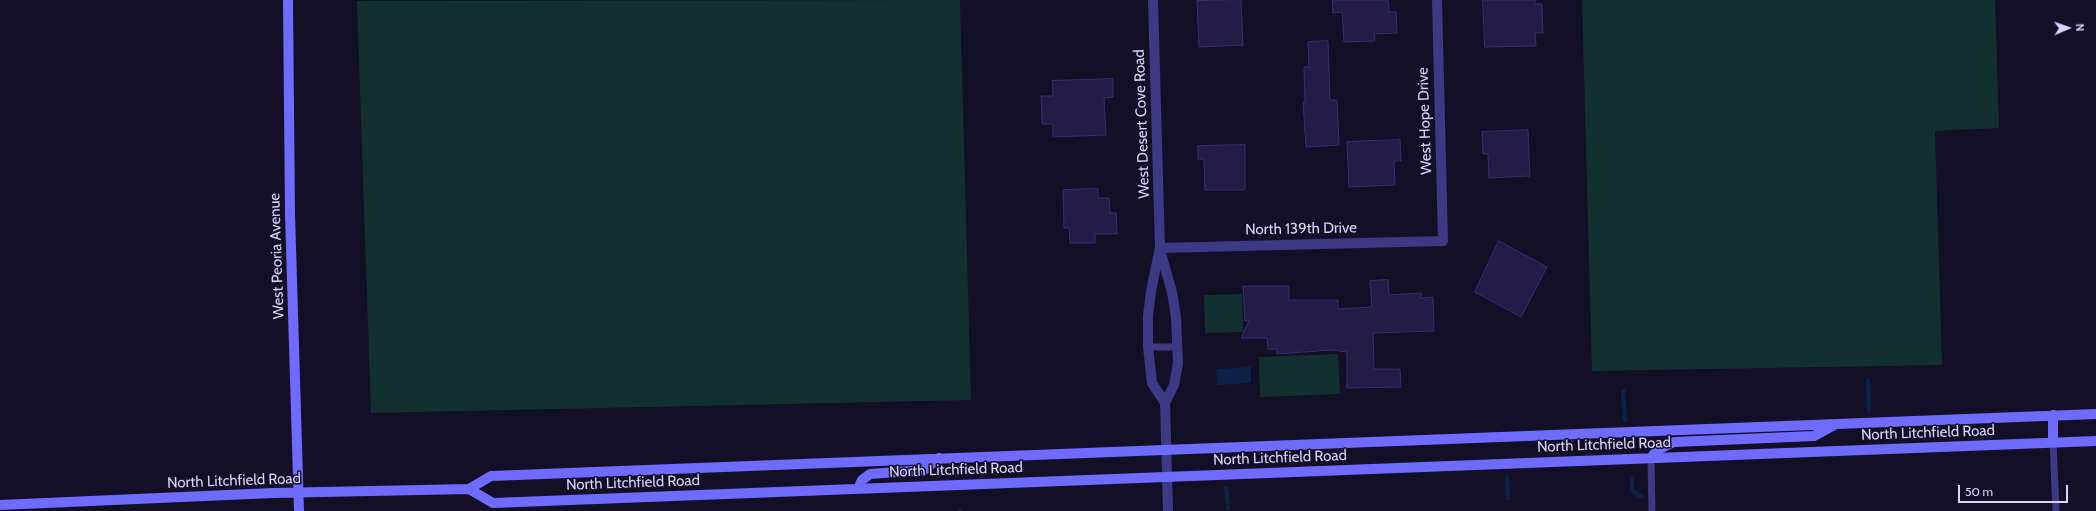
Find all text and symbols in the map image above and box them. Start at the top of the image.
north arrow [2048,8,2088,48]
text: N [2073,23,2087,32]
street label: West Desert Cove Road [1130,49,1154,199]
street label: West Hope Drive [1414,67,1436,175]
street label: West Peoria Avenue [266,193,288,319]
street label: North 139th Drive [1245,219,1357,239]
street label: North Litchfield Road [1861,422,1995,444]
street label: North Litchfield Road [1537,434,1671,456]
street label: North Litchfield Road [1213,447,1347,469]
street label: North Litchfield Road [889,459,1023,481]
street label: North Litchfield Road [167,470,301,492]
street label: North Litchfield Road [566,472,700,494]
scale bar [1960,477,2070,503]
text: 50 m [1965,484,1993,499]

